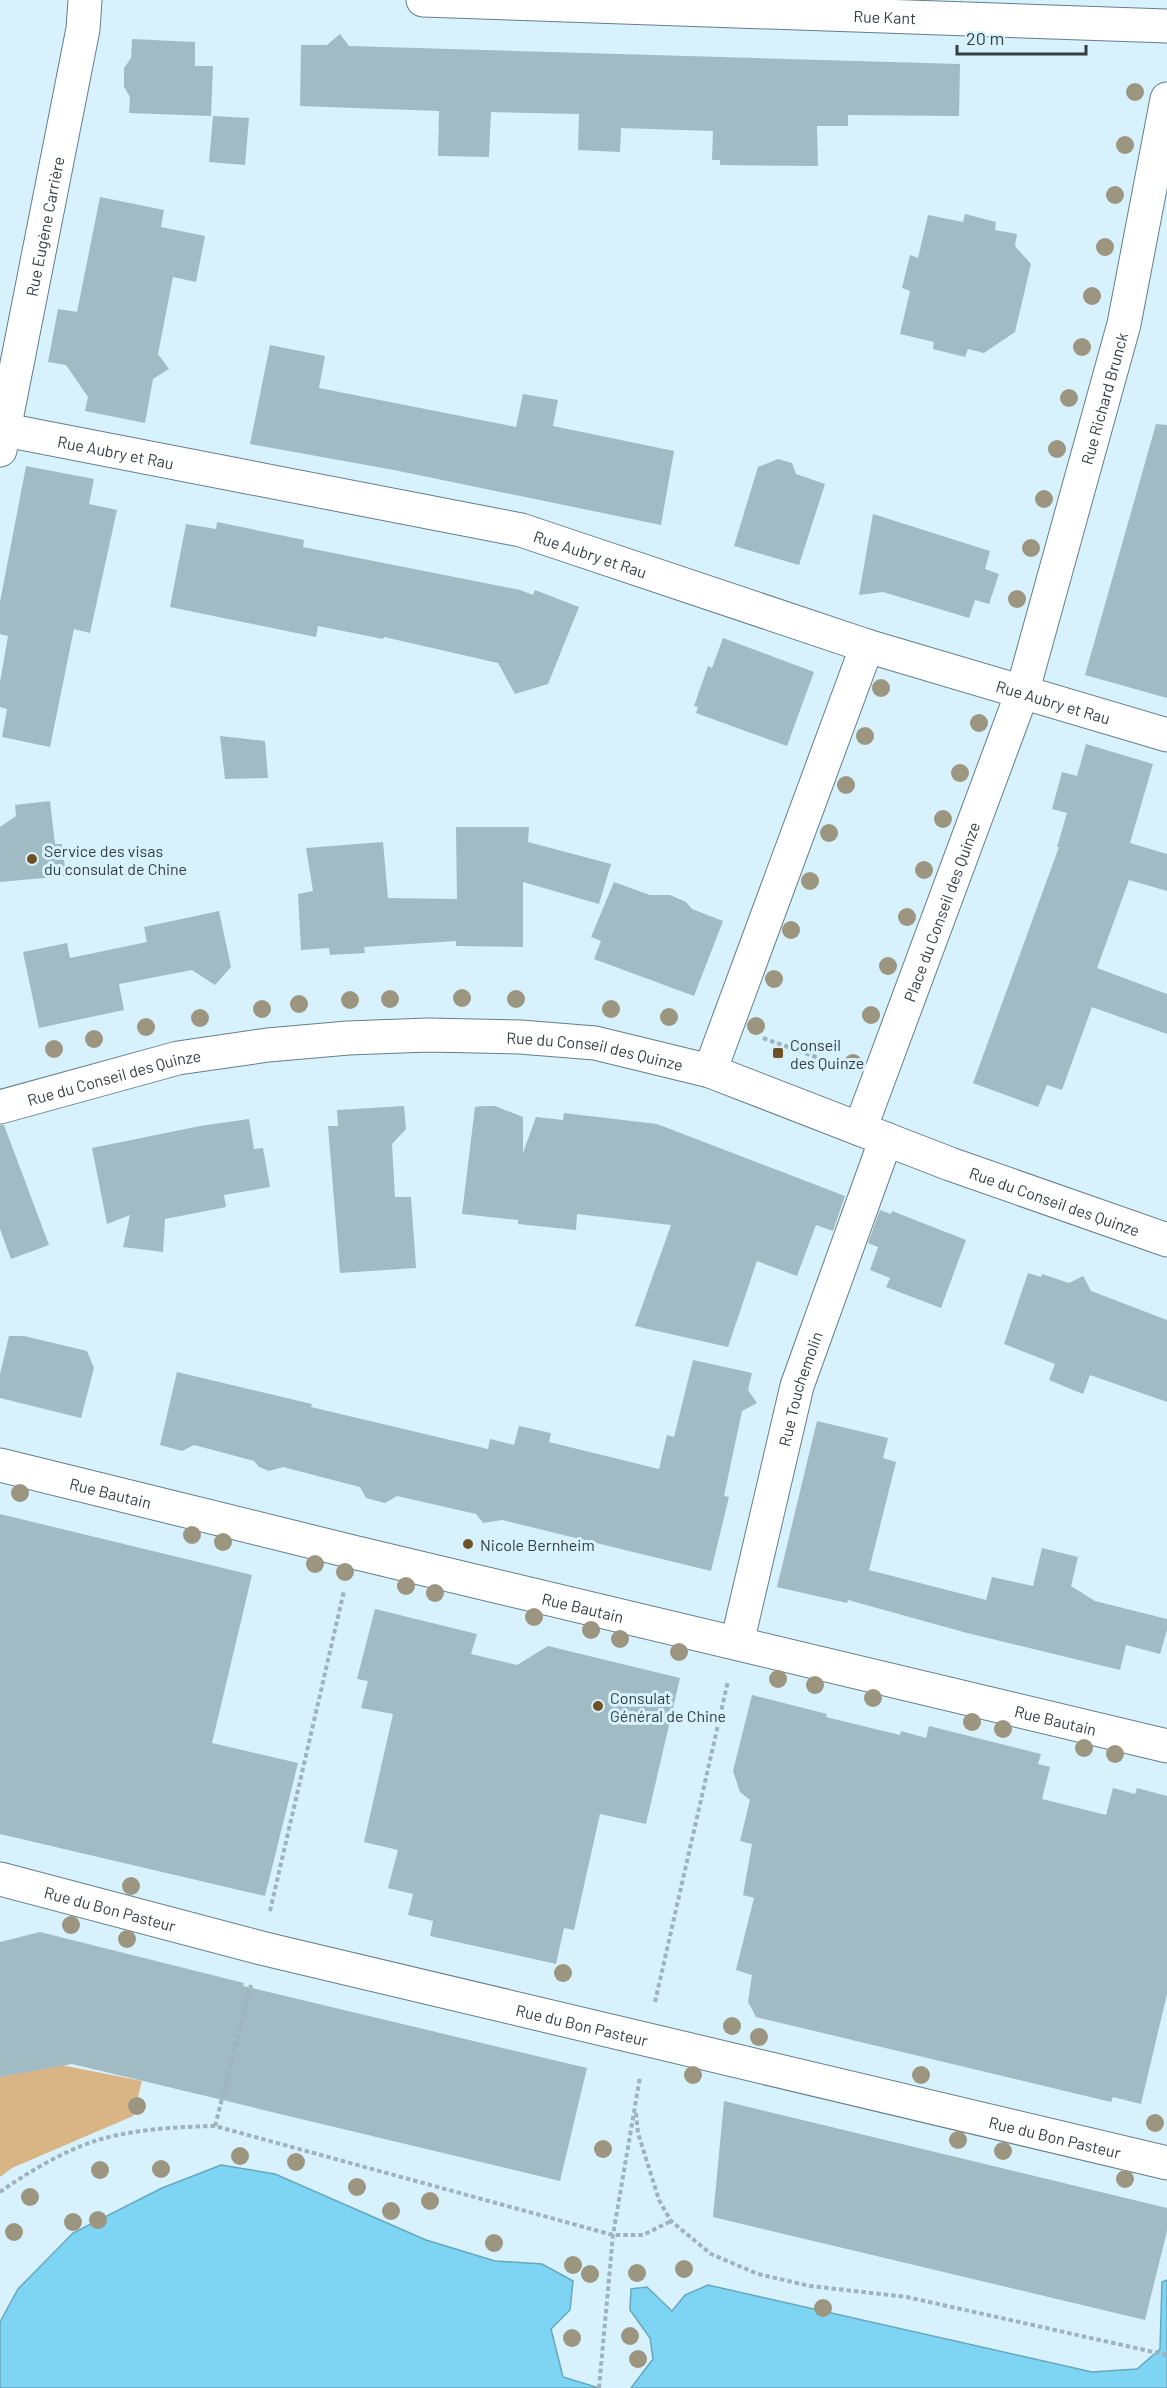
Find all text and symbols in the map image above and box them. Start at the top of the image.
street label: Rue Kant [853,6,916,27]
scale bar [957,18,1086,56]
text: 20 m [966,27,1004,49]
street label: Rue Eugène Carrière [21,155,67,298]
street label: Rue Richard Brunck [1076,330,1131,466]
street label: Rue Aubry et Rau [56,431,176,472]
street label: Rue Aubry et Rau [532,526,649,581]
street label: Rue Aubry et Rau [994,675,1113,727]
street label: Place du Conseil des Quinze [899,819,983,1004]
place label: Service des visas du consulat de Chine [44,841,187,878]
marker: Service des visas du consulat de Chine [25,852,39,866]
street label: Rue du Conseil des Quinze [506,1027,685,1074]
place label: Conseil des Quinze [790,1035,864,1072]
street label: Rue du Conseil des Quinze [25,1045,202,1109]
marker: Conseil des Quinze [771,1046,785,1060]
street label: Rue du Conseil des Quinze [967,1162,1143,1239]
street label: Rue Touchemolin [774,1329,825,1448]
street label: Rue Bautain [68,1473,154,1512]
place label: Nicole Bernheim [480,1535,595,1554]
marker: Nicole Bernheim [461,1537,475,1551]
street label: Rue Bautain [540,1588,626,1626]
place label: Consulat Général de Chine [610,1688,726,1725]
marker: Consulat Général de Chine [591,1699,605,1713]
street label: Rue Bautain [1013,1701,1099,1738]
street label: Rue du Bon Pasteur [42,1882,178,1935]
street label: Rue du Bon Pasteur [514,1999,650,2049]
street label: Rue du Bon Pasteur [987,2112,1123,2161]

